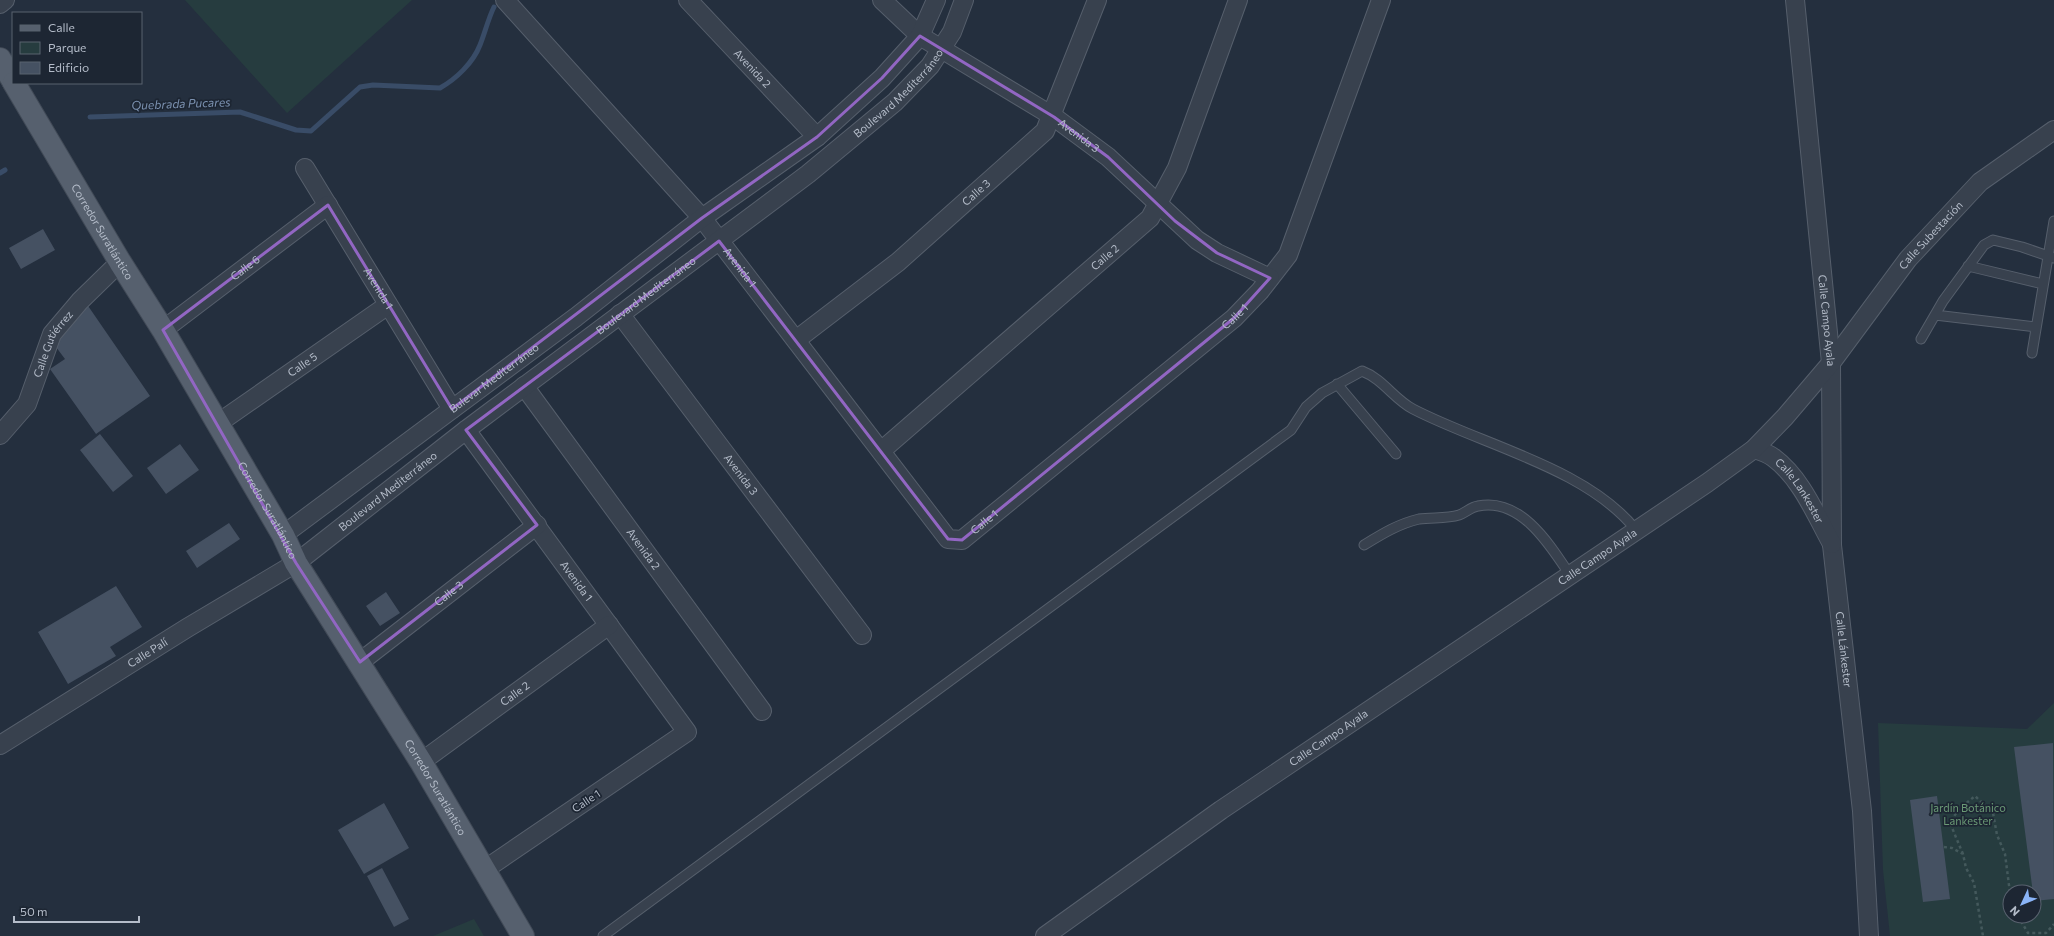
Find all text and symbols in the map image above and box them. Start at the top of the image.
legend [12,12,142,84]
text: Calle [48,20,75,34]
text: Parque [48,40,86,54]
street label: Avenida 2 [732,46,774,90]
street label: Boulevard Mediterráneo [850,46,946,140]
text: Edificio [48,60,89,74]
water label: Quebrada Pucares [131,94,231,112]
street label: Avenida 3 [1056,116,1102,155]
street label: Calle 3 [959,176,992,208]
street label: Corredor Suratlántico [69,181,137,282]
street label: Calle Subestación [1896,198,1965,272]
street label: Calle 2 [1088,241,1121,273]
street label: Avenida 1 [721,245,760,289]
street label: Calle 6 [228,252,262,283]
street label: Boulevard Mediterráneo [593,253,698,336]
street label: Avenida 1 [361,265,397,311]
street label: Calle Campo Ayala [1816,274,1838,366]
street label: Calle 1 [1219,301,1250,332]
street label: Calle Gutiérrez [30,307,75,379]
street label: Bulevar Mediterráneo [446,340,541,415]
street label: Calle 5 [285,349,319,379]
street label: Boulevard Mediterráneo [336,448,440,533]
street label: Avenida 3 [722,451,761,497]
street label: Calle Lankester [1773,455,1827,526]
street label: Corredor Suratlántico [236,459,300,561]
street label: Calle 1 [968,506,1000,536]
street label: Calle Campo Ayala [1555,525,1639,587]
street label: Avenida 2 [624,526,663,572]
street label: Avenida 1 [558,558,596,603]
street label: Calle 3 [431,578,465,608]
street label: Calle Lánkester [1834,611,1855,689]
street label: Calle Palí [125,634,171,670]
street label: Calle 2 [497,678,532,708]
street label: Calle Campo Ayala [1286,706,1370,768]
street label: Corredor Suratlántico [402,737,470,838]
street label: Calle 1 [569,786,602,815]
park label: Jardín Botánico Lankester [1930,801,2006,827]
north arrow [2002,884,2042,924]
scale bar [14,898,139,924]
text: 50 m [20,904,48,918]
text: N [2007,904,2022,919]

